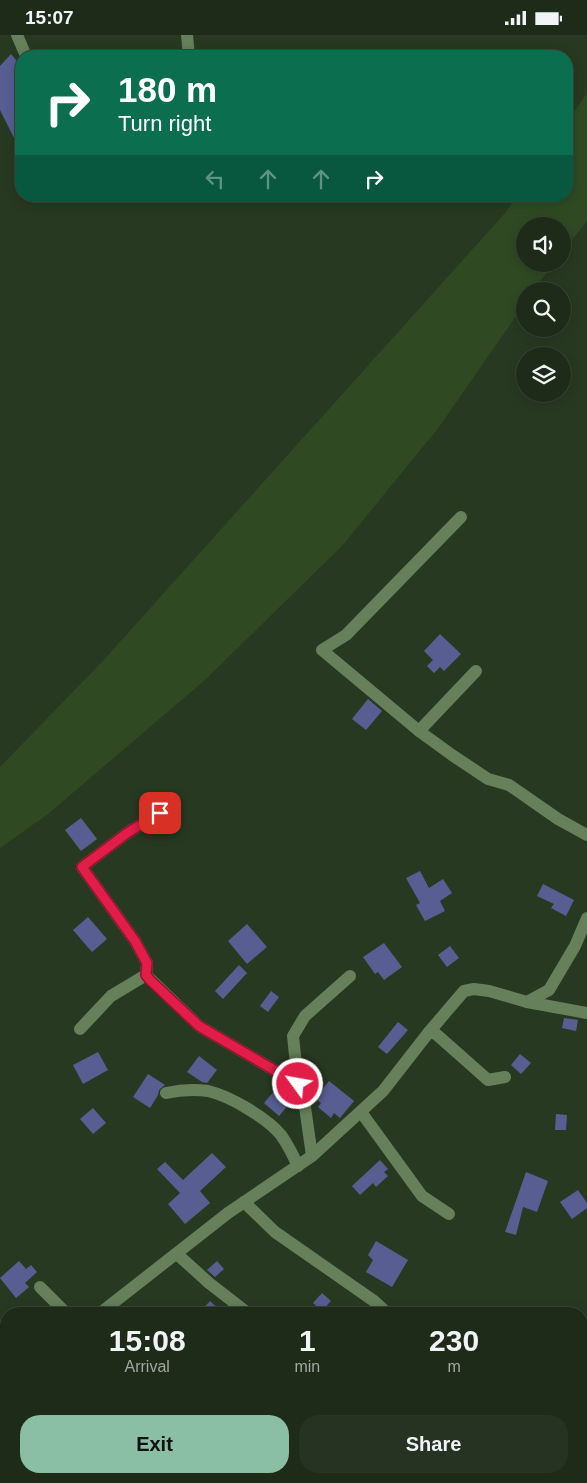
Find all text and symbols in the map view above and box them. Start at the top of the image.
text: 15:07 [25,7,74,28]
icon: right [35,70,100,135]
text: 180 m [118,70,217,109]
text: Turn right [118,111,211,136]
icon: left [201,165,229,193]
icon: ahead [254,165,282,193]
icon: ahead [307,165,335,193]
icon: right [360,165,388,193]
map controls [516,217,571,402]
button: sound [516,217,571,272]
button: search [516,282,571,337]
button: layers [516,347,571,402]
pin [139,792,181,834]
icon: arrive [146,799,174,827]
position arrow [271,1057,323,1109]
text: 15:08 [109,1324,186,1357]
text: 1 [299,1324,316,1357]
text: 230 [429,1324,479,1357]
text: Arrival [125,1358,170,1375]
text: min [294,1358,320,1375]
text: m [447,1358,461,1375]
button: Exit [20,1415,289,1473]
button: Share [299,1415,568,1473]

